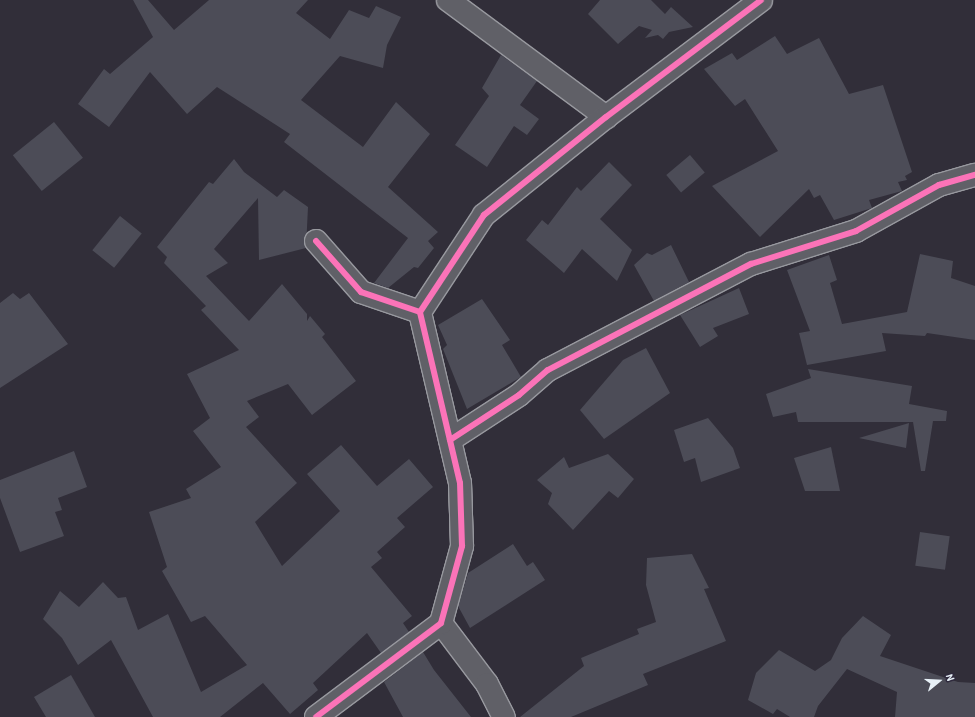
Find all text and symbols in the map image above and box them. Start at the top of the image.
north arrow [919,661,959,701]
text: N [943,672,958,682]

